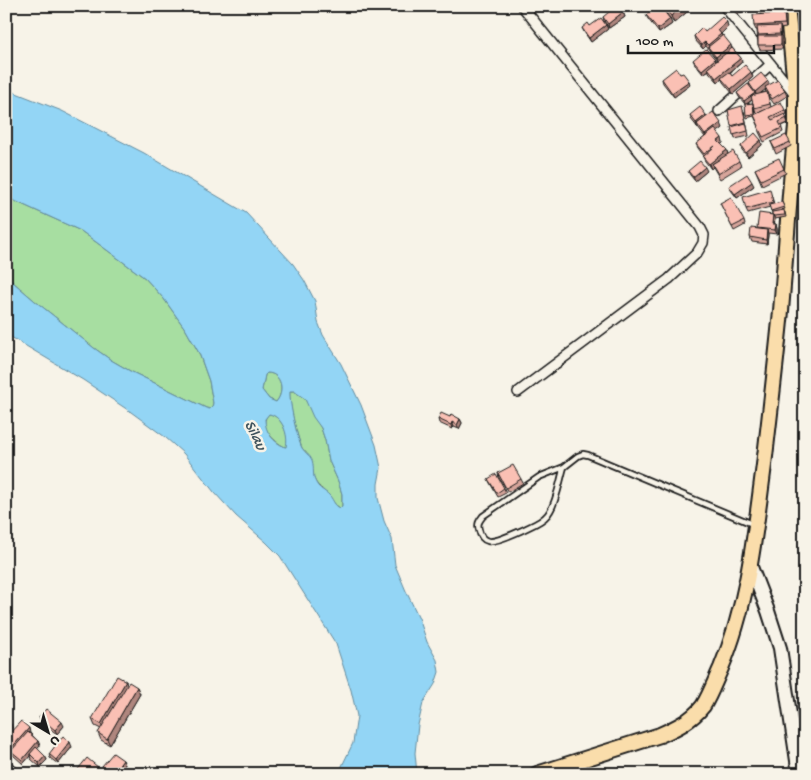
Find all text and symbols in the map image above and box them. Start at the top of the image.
scale bar [628,22,775,54]
text: 100 m [635,33,674,51]
water label: Silau [239,418,270,455]
north arrow [22,708,72,758]
text: U [46,731,63,749]

